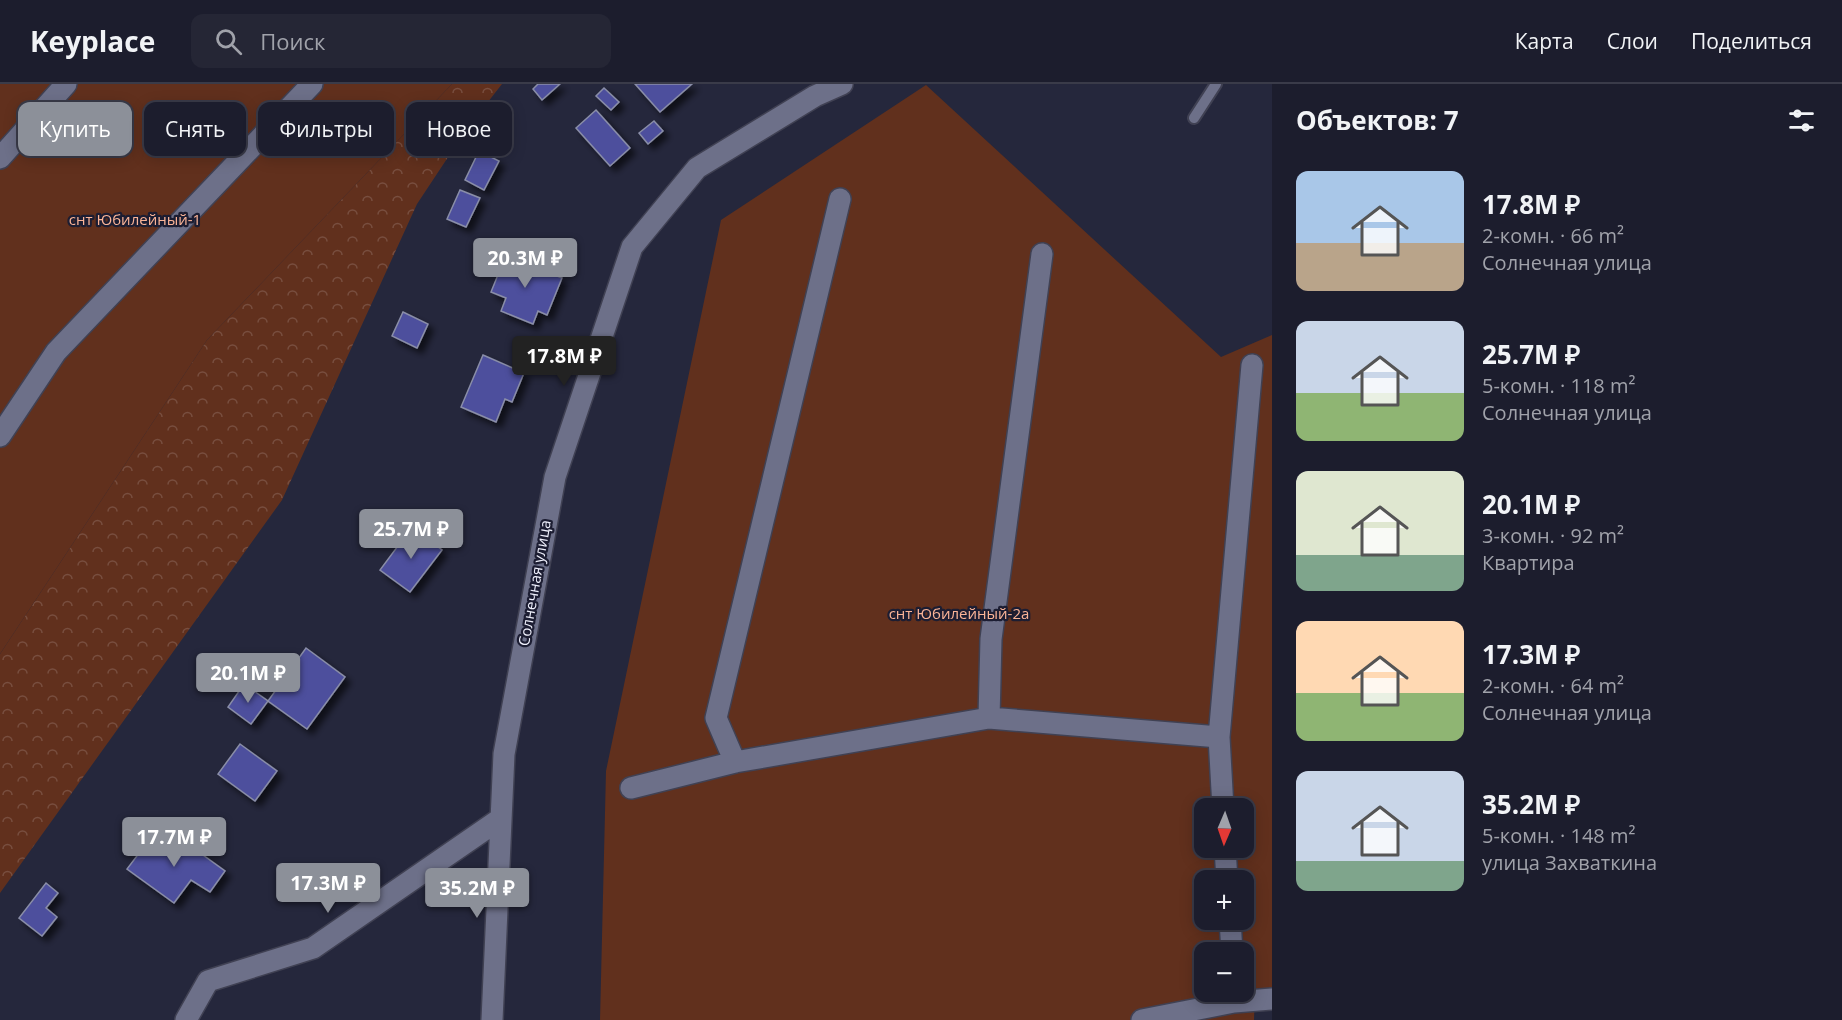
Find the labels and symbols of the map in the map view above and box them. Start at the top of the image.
park label: снт Юбилейный-1 [69,209,201,229]
pin: 20.3M ₽ [470,238,580,289]
pin: 17.8M ₽ [509,336,619,387]
pin: 25.7M ₽ [356,509,466,560]
street label: Солнечная улица [513,518,555,647]
park label: снт Юбилейный-2а [889,603,1029,623]
pin: 20.1M ₽ [193,653,303,704]
north arrow [1194,798,1254,858]
pin: 17.7M ₽ [119,817,229,868]
pin: 17.3M ₽ [273,863,383,914]
pin: 35.2M ₽ [422,868,532,919]

